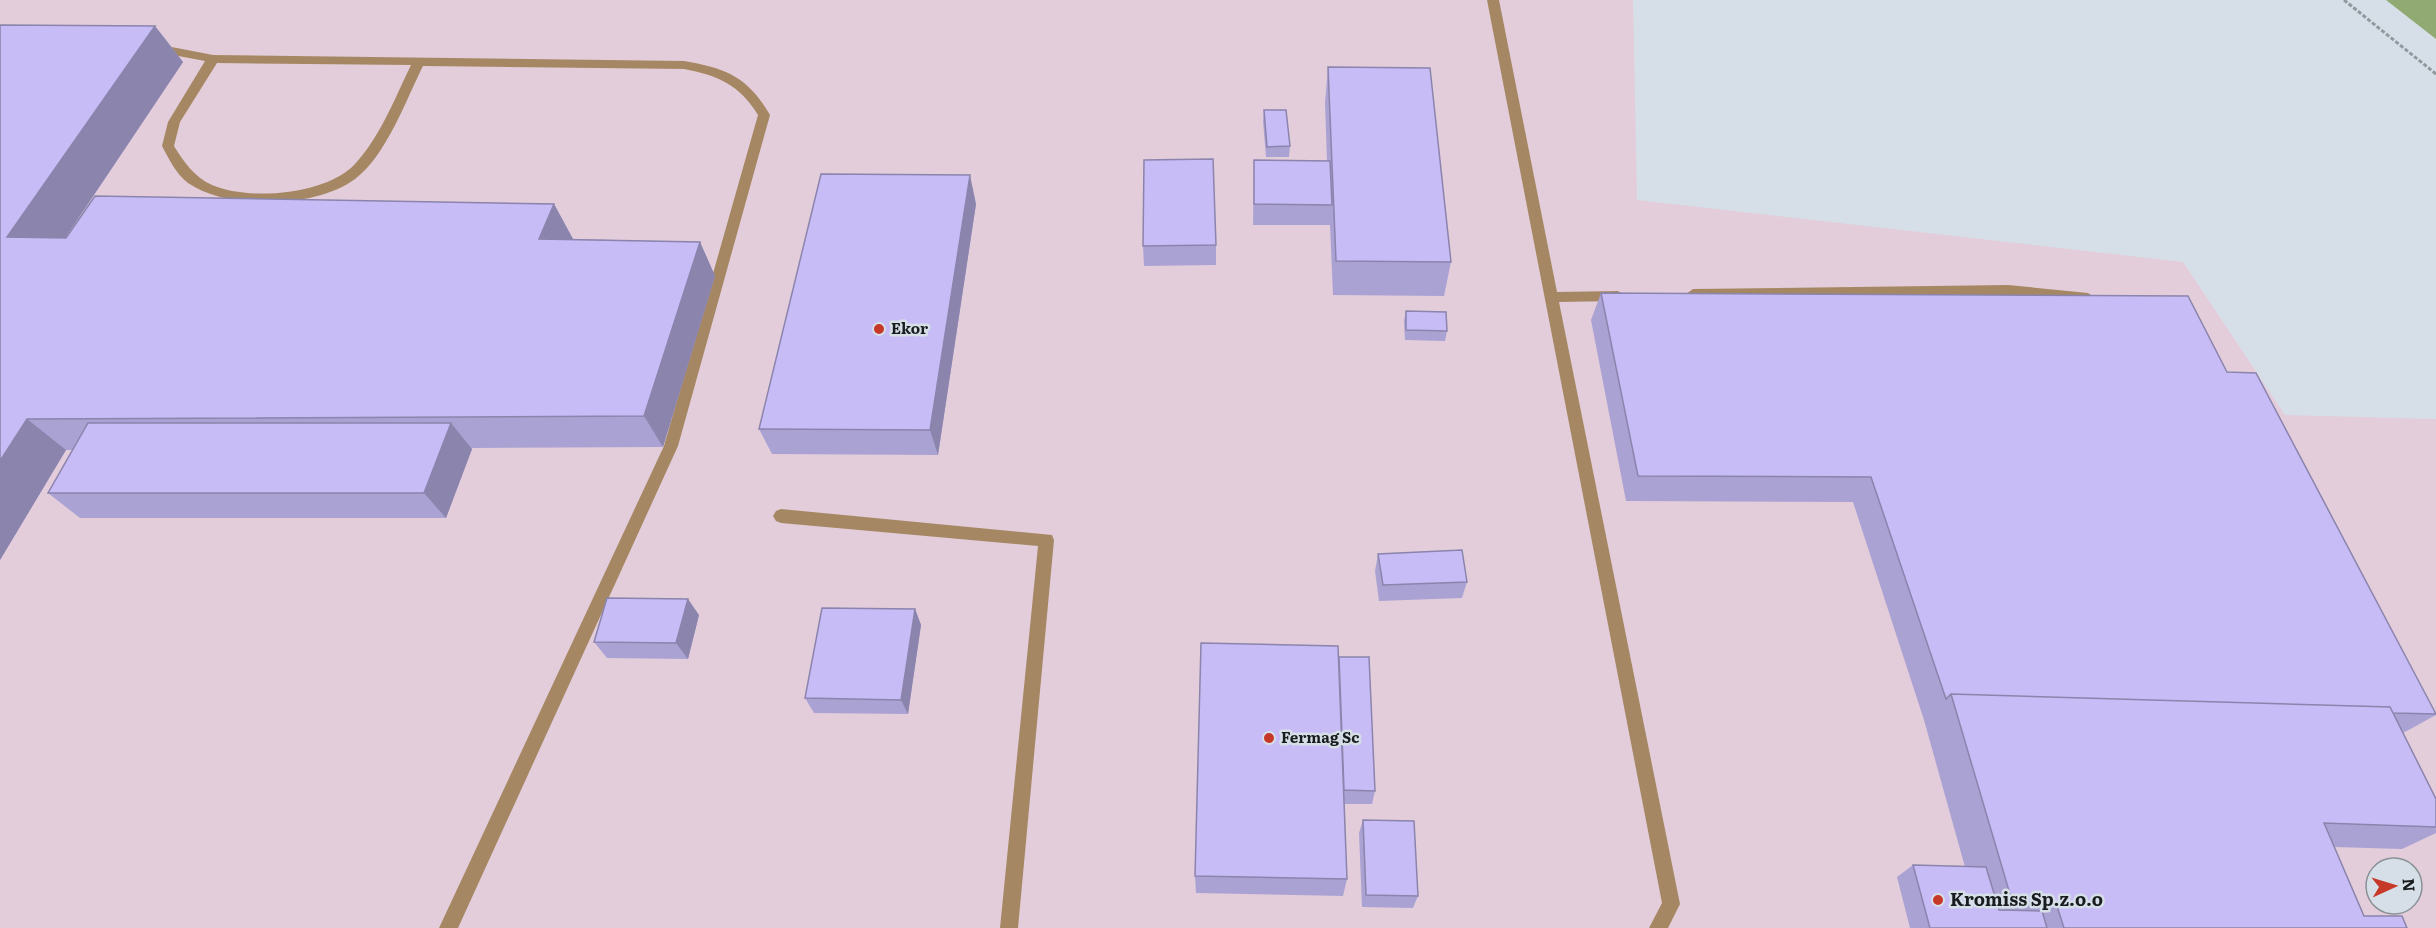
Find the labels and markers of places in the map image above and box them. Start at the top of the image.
place label: Ekor [891,316,928,339]
marker: Ekor [872,322,886,336]
place label: Fermag Sc [1281,725,1359,748]
marker: Fermag Sc [1262,731,1276,745]
place label: Kromiss Sp.z.o.o [1950,885,2103,912]
marker: Kromiss Sp.z.o.o [1931,893,1945,907]

